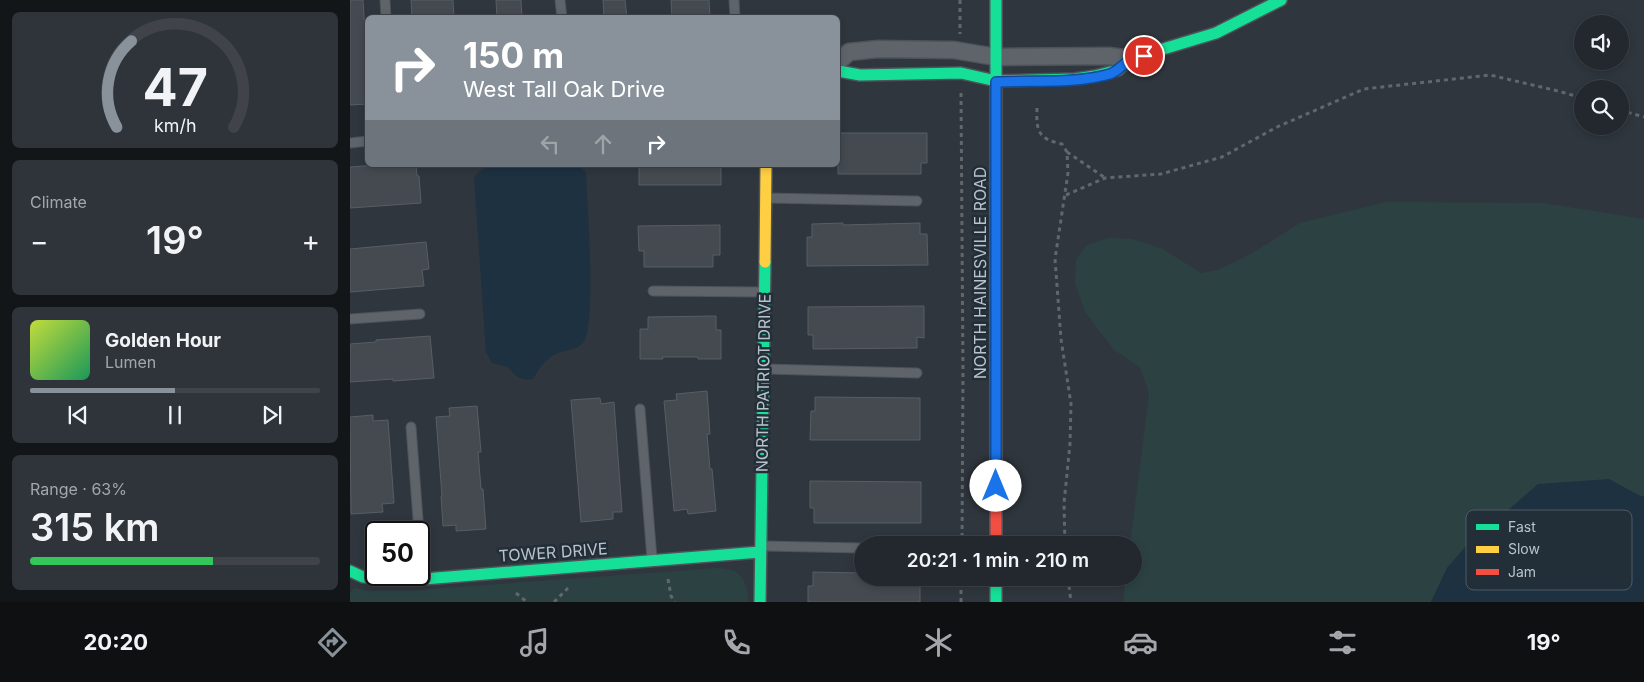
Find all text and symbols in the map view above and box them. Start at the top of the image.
map controls [1574,15,1629,135]
button: sound [1574,15,1629,70]
text: 150 m [463,34,564,76]
icon: right [380,35,445,100]
pin [1123,35,1165,77]
icon: arrive [1130,42,1158,70]
text: 47 [142,56,208,119]
text: West Tall Oak Drive [463,76,665,102]
button: search [1574,80,1629,135]
text: km/h [154,115,196,136]
icon: left [536,130,564,158]
icon: ahead [589,130,617,158]
icon: right [642,130,670,158]
street label: NORTH HAINESVILLE ROAD [970,167,990,379]
text: Climate [30,192,87,212]
text: 19° [146,217,204,263]
text: − [30,224,49,258]
text: + [301,224,320,258]
street label: NORTH PATRIOT DRIVE [751,294,775,472]
text: Golden Hour [105,329,221,352]
text: Lumen [105,352,156,372]
icon: previous [64,401,92,429]
icon: pause [161,401,189,429]
icon: next [258,401,286,429]
position arrow [969,459,1021,511]
text: Range · 63% [30,479,127,499]
text: 315 km [30,504,160,550]
legend [1466,510,1632,590]
text: Fast [1508,518,1536,535]
speed limit sign: 50 [365,521,430,586]
street label: TOWER DRIVE [498,538,608,566]
text: Slow [1508,540,1540,557]
text: 20:21 · 1 min · 210 m [907,549,1089,572]
text: Jam [1508,563,1536,580]
icon: directions [315,625,350,660]
icon: music [517,625,552,660]
icon: phone [719,625,754,660]
icon: climate [921,625,956,660]
icon: car [1123,625,1158,660]
icon: filters [1325,625,1360,660]
text: 20:20 [83,629,148,655]
text: 19° [1527,629,1561,655]

